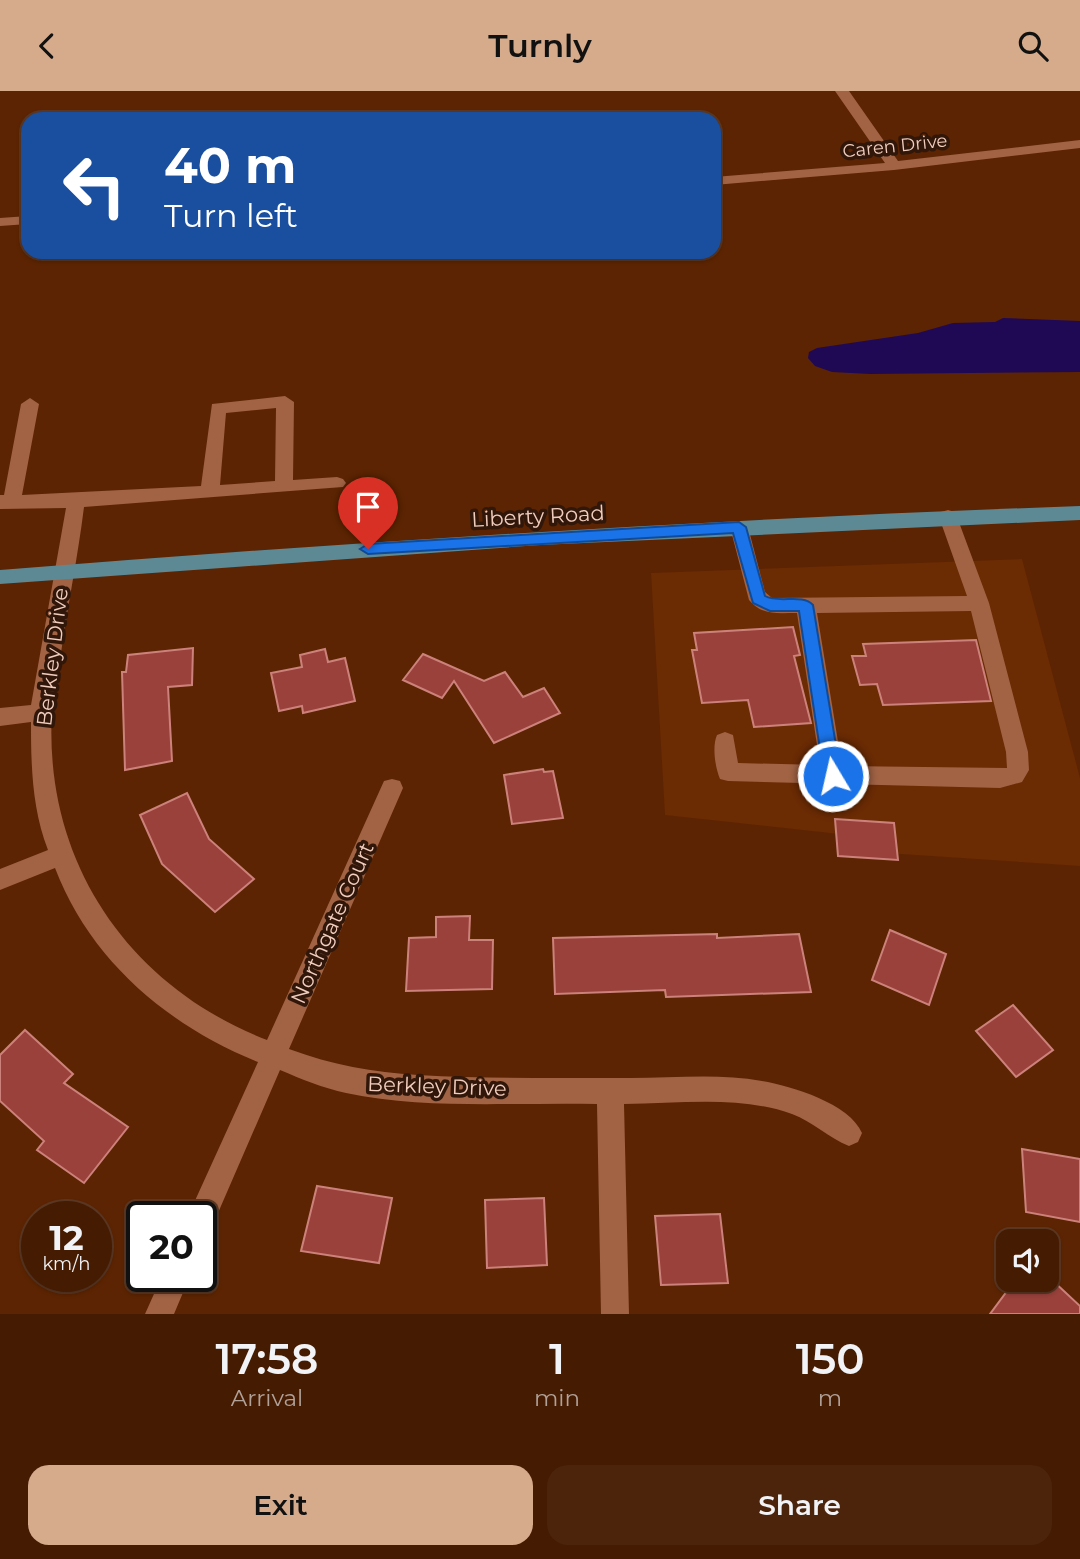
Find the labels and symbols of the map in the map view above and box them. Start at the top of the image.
street label: Caren Drive [842,130,949,162]
pin [338,477,398,549]
street label: Liberty Road [471,500,605,532]
street label: Berkley Drive [31,586,73,728]
position arrow [796,739,870,813]
street label: Northgate Court [285,839,379,1007]
street label: Berkley Drive [367,1071,507,1101]
speed limit sign: 20 [126,1201,217,1292]

